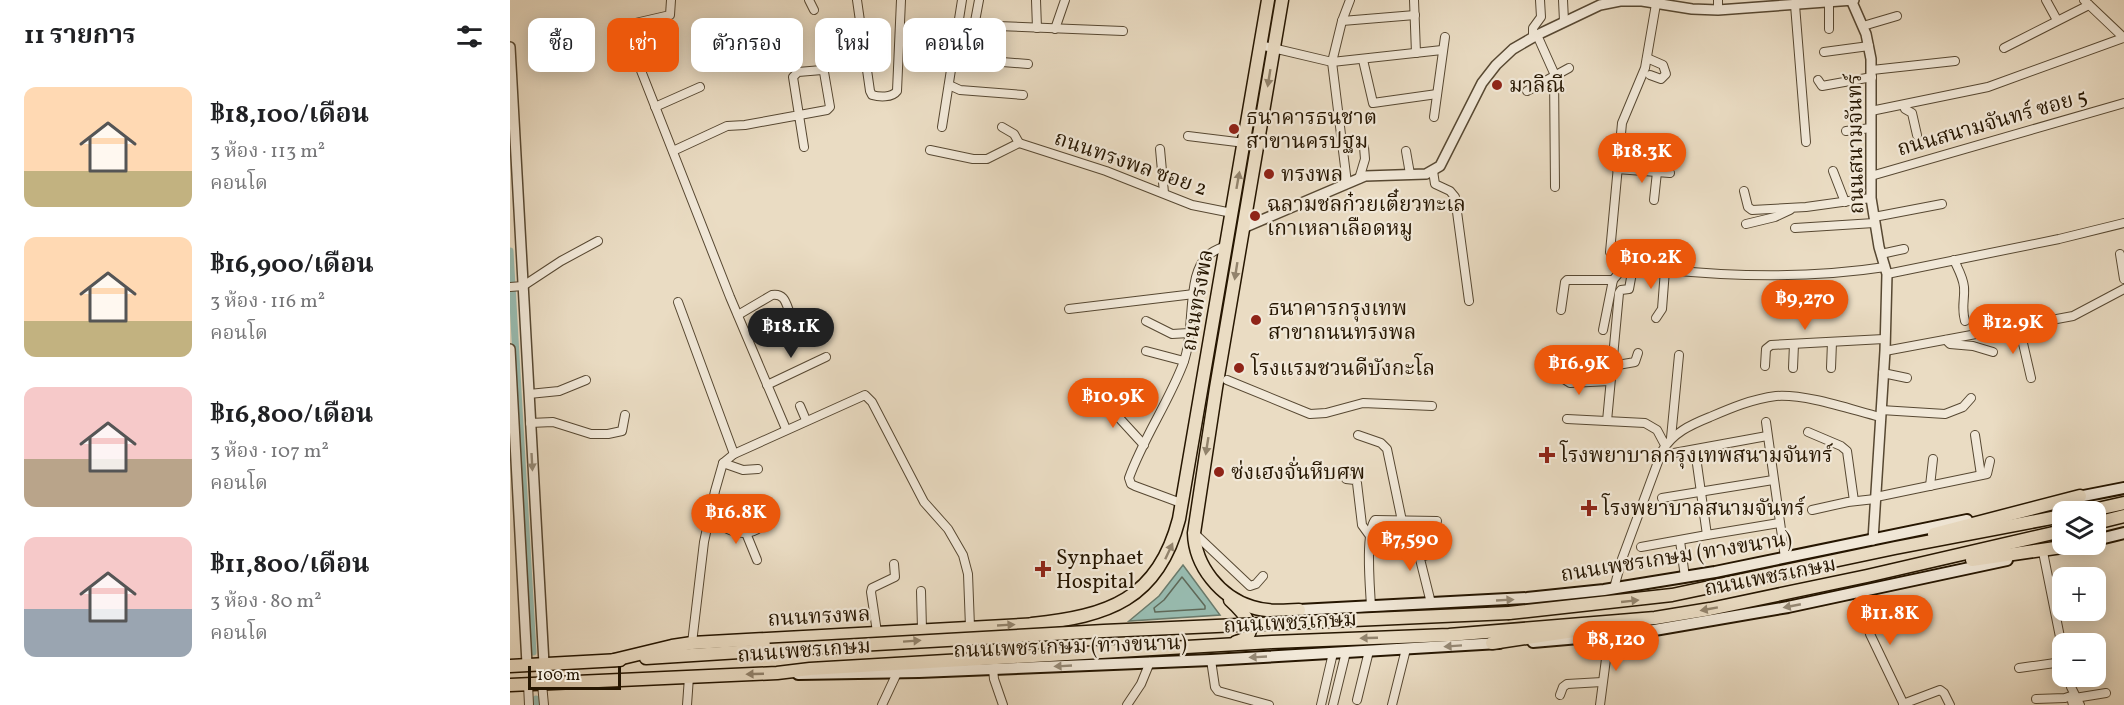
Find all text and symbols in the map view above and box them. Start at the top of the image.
text: 11 รายการ [24,18,136,54]
chip: ซื้อ [528,18,595,72]
chip: เช่า [607,18,679,72]
chip: ตัวกรอง [691,18,803,72]
chip: ใหม่ [815,18,891,72]
chip: คอนโด [903,18,1006,72]
icon: filters [453,20,486,53]
one-way arrow [1265,69,1274,88]
place label: มาลิณี [1509,72,1565,101]
street label: ถนนสนามจันทร์ [1841,72,1872,214]
marker: มาลิณี [1490,78,1504,92]
street label: ถนนสนามจันทร์ ซอย 5 [1894,82,2091,164]
text: ฿18,100/เดือน [210,97,369,133]
place label: ธนาคารธนชาต สาขานครปฐม [1246,104,1377,157]
icon: home [72,111,144,183]
marker: ธนาคารธนชาต สาขานครปฐม [1227,122,1241,136]
street label: ถนนทรงพล ซอย 2 [1050,125,1211,204]
pin: ฿18.3K [1593,133,1691,184]
text: 3 ห้อง · 113 m² [210,138,325,166]
text: ฿18.3K [1612,138,1672,166]
place label: ทรงพล [1281,161,1343,190]
marker: ทรงพล [1262,167,1276,181]
text: คอนโด [210,170,268,198]
one-way arrow [1234,170,1243,189]
place label: ฉลามชลก๋วยเตี๋ยวทะเล เกาเหลาเลือดหมู [1267,188,1466,244]
marker: ฉลามชลก๋วยเตี๋ยวทะเล เกาเหลาเลือดหมู [1248,209,1262,223]
pin: ฿10.2K [1602,239,1700,290]
text: ฿10.2K [1620,244,1682,272]
text: ฿16,900/เดือน [210,247,374,283]
street label: ถนนทรงพล [1175,247,1222,353]
icon: home [72,261,144,333]
one-way arrow [1232,261,1241,280]
pin: ฿9,270 [1756,280,1854,331]
text: ฿9,270 [1775,285,1835,313]
text: 3 ห้อง · 116 m² [210,288,325,316]
place label: ธนาคารกรุงเทพ สาขาถนนทรงพล [1268,295,1416,348]
pin: ฿12.9K [1964,304,2062,355]
pin: ฿18.1K [742,308,840,359]
text: ฿12.9K [1983,309,2043,337]
text: ฿18.1K [762,313,820,341]
marker: ธนาคารกรุงเทพ สาขาถนนทรงพล [1249,313,1263,327]
text: คอนโด [210,320,268,348]
pin: ฿16.9K [1530,345,1628,396]
text: ฿16.9K [1548,350,1610,378]
place label: โรงแรมชวนดีบังกะโล [1250,353,1435,384]
marker: โรงแรมชวนดีบังกะโล [1232,361,1246,375]
pin: ฿10.9K [1064,378,1162,429]
text: ฿10.9K [1082,383,1144,411]
text: ฿16,800/เดือน [210,397,373,433]
icon: home [72,411,144,483]
one-way arrow [1202,436,1211,455]
text: 3 ห้อง · 107 m² [210,438,329,466]
place label: โรงพยาบาลกรุงเทพสนามจันทร์ [1559,440,1834,471]
marker: โรงพยาบาลกรุงเทพสนามจันทร์ [1538,446,1556,464]
one-way arrow [528,452,537,471]
place label: ซ่งเฮงจั่นหีบศพ [1231,456,1365,488]
marker: ซ่งเฮงจั่นหีบศพ [1212,465,1226,479]
text: คอนโด [210,470,268,498]
place label: โรงพยาบาลสนามจันทร์ [1601,493,1806,524]
pin: ฿16.8K [687,494,785,545]
text: ฿16.8K [705,499,767,527]
marker: โรงพยาบาลสนามจันทร์ [1580,499,1598,517]
map controls [2052,501,2106,687]
button: layers [2052,501,2106,555]
pin: ฿7,590 [1361,521,1459,572]
street label: ถนนเพชรเกษม (ทางขนาน) [1559,525,1793,587]
text: ฿7,590 [1381,526,1439,554]
one-way arrow [1164,542,1173,559]
place label: Synphaet Hospital [1056,544,1144,597]
text: ฿11,800/เดือน [210,547,369,583]
street label: ถนนเพชรเกษม [1702,551,1838,601]
marker: Synphaet Hospital [1034,560,1052,578]
icon: home [72,561,144,633]
button: + [2052,567,2106,621]
text: 3 ห้อง · 80 m² [210,588,322,616]
one-way arrow [1495,595,1514,604]
pin: ฿11.8K [1841,595,1939,646]
one-way arrow [1620,596,1639,606]
street label: ถนนทรงพล [767,600,871,635]
text: ฿11.8K [1861,600,1919,628]
one-way arrow [1782,602,1801,611]
one-way arrow [1700,604,1719,613]
street label: ถนนเพชรเกษม [1223,606,1358,641]
text: คอนโด [210,620,268,648]
one-way arrow [996,621,1015,630]
pin: ฿8,120 [1567,621,1665,672]
text: ฿8,120 [1587,626,1645,654]
street label: ถนนเพชรเกษม (ทางขนาน) [953,629,1187,666]
street label: ถนนเพชรเกษม [736,632,872,671]
button: − [2052,633,2106,687]
one-way arrow [1360,634,1379,643]
one-way arrow [902,637,921,646]
one-way arrow [1443,642,1462,651]
one-way arrow [1249,653,1268,662]
one-way arrow [1054,662,1073,671]
scale bar [528,663,621,690]
text: 100 m [537,665,580,687]
one-way arrow [746,669,765,678]

